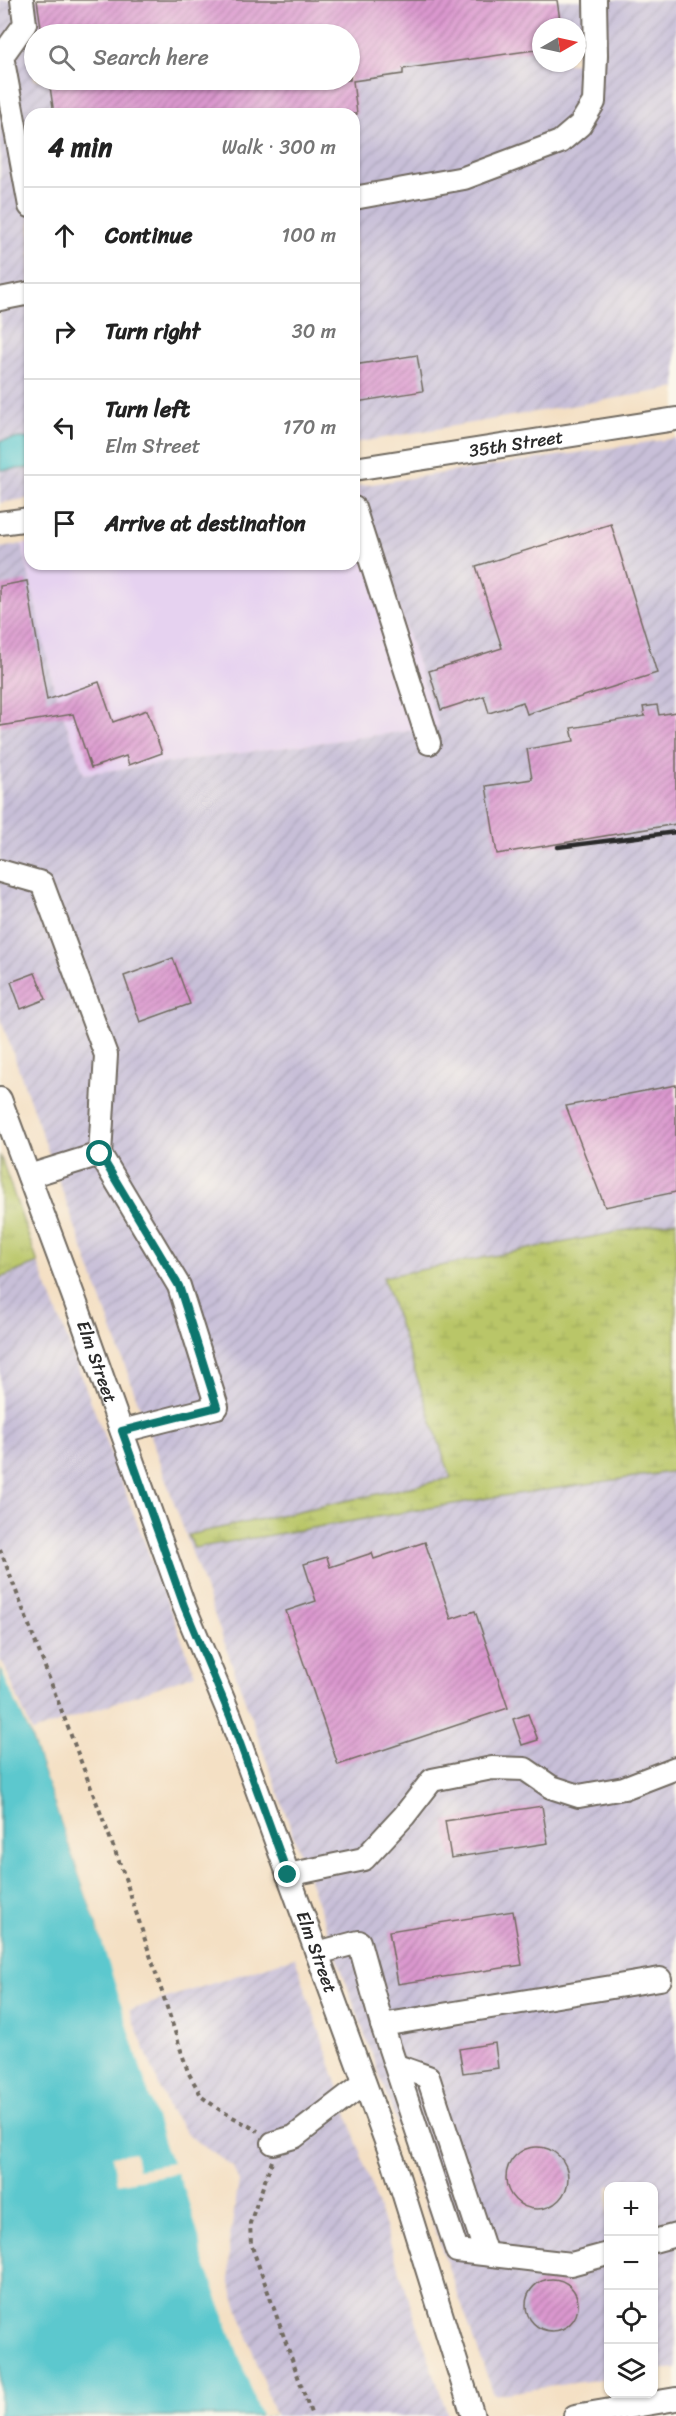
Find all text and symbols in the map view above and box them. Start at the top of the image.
north arrow [532,18,586,72]
search box [24,24,360,90]
text: Search here [93,38,209,77]
icon: search [45,41,78,74]
text: 4 min [48,124,112,170]
text: Walk · 300 m [222,130,336,165]
text: Continue [105,216,193,255]
text: 100 m [282,218,336,253]
icon: ahead [48,219,81,252]
text: Turn right [105,312,200,351]
text: 30 m [292,314,336,349]
icon: right [48,315,81,348]
text: Turn left [105,390,190,429]
text: 170 m [283,410,336,445]
icon: left [48,411,81,444]
street label: 35th Street [467,421,566,467]
text: Elm Street [105,429,200,464]
text: Arrive at destination [105,504,306,543]
icon: arrive [48,507,81,540]
route start [86,1140,112,1166]
street label: Elm Street [67,1316,126,1408]
route end [274,1861,300,1887]
street label: Elm Street [287,1906,346,1998]
map controls [604,2182,658,2398]
button: + [604,2182,658,2236]
button: − [604,2236,658,2290]
button: locate [604,2290,658,2344]
button: layers [604,2344,658,2398]

